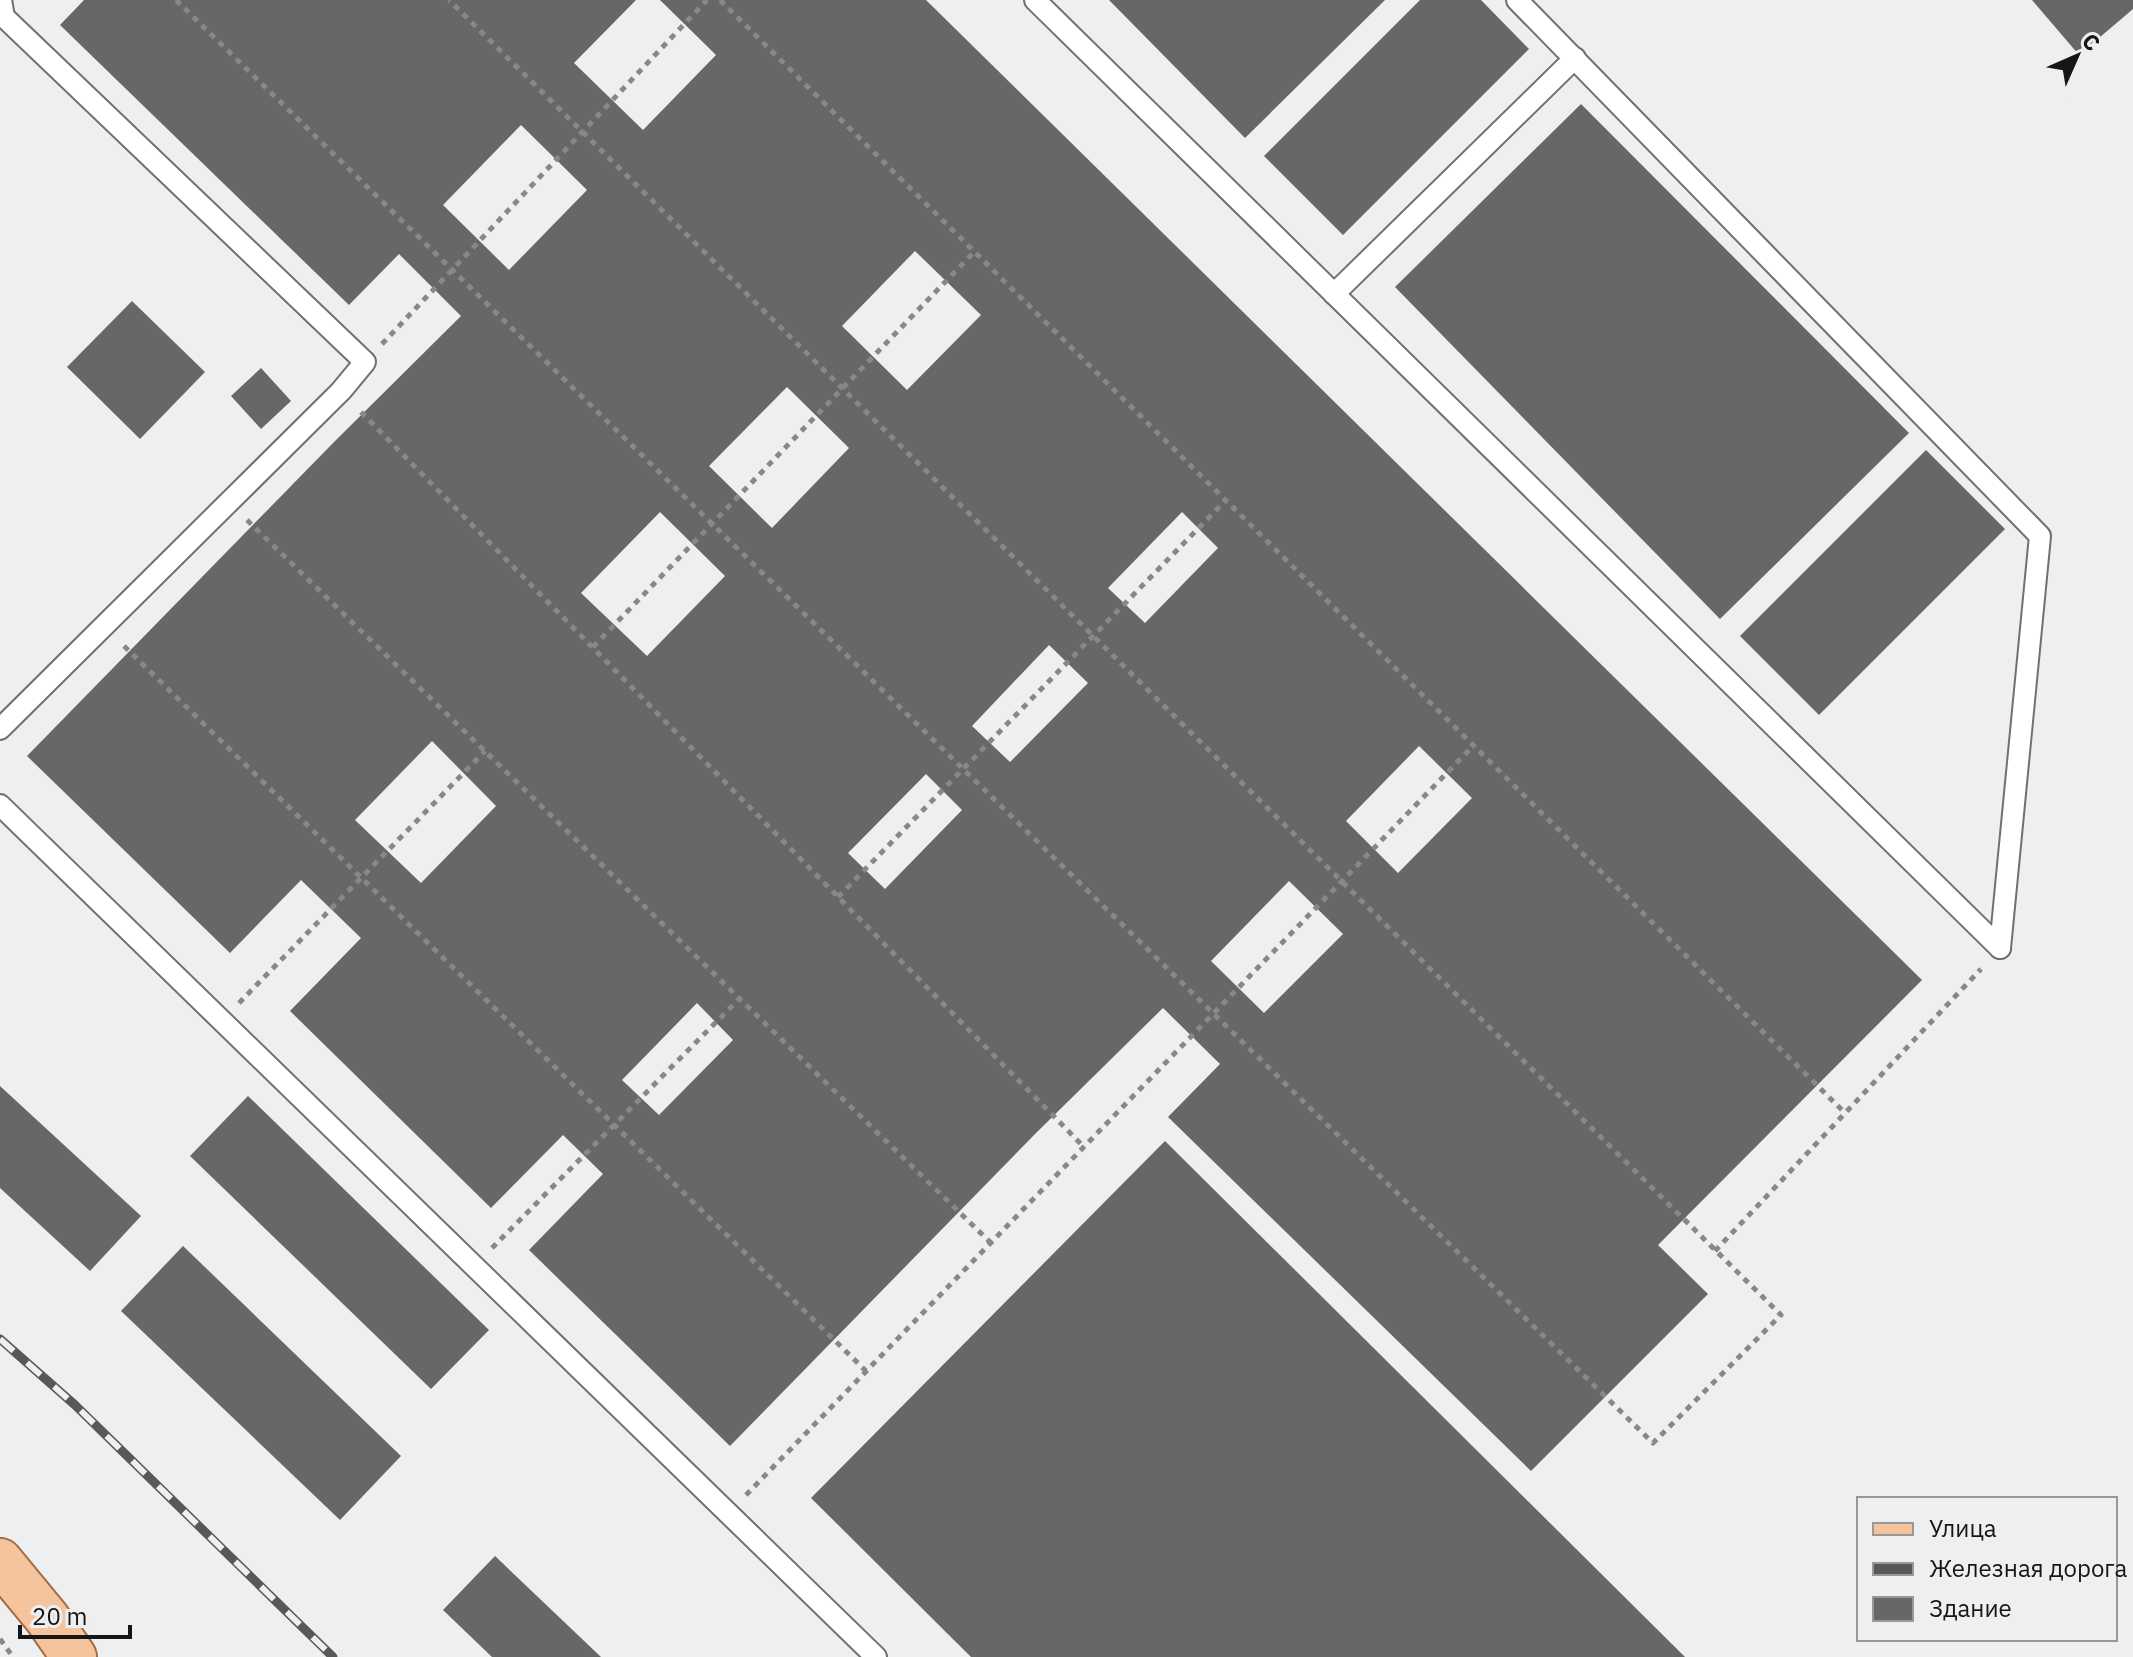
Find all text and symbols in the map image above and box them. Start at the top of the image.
north arrow [2037,16,2117,96]
text: С [2076,26,2107,57]
legend [1857,1497,2117,1641]
text: Улица [1929,1512,1997,1544]
text: Железная дорога [1929,1552,2127,1584]
scale bar [20,1589,130,1639]
text: Здание [1929,1592,2012,1624]
text: 20 m [32,1600,87,1632]

